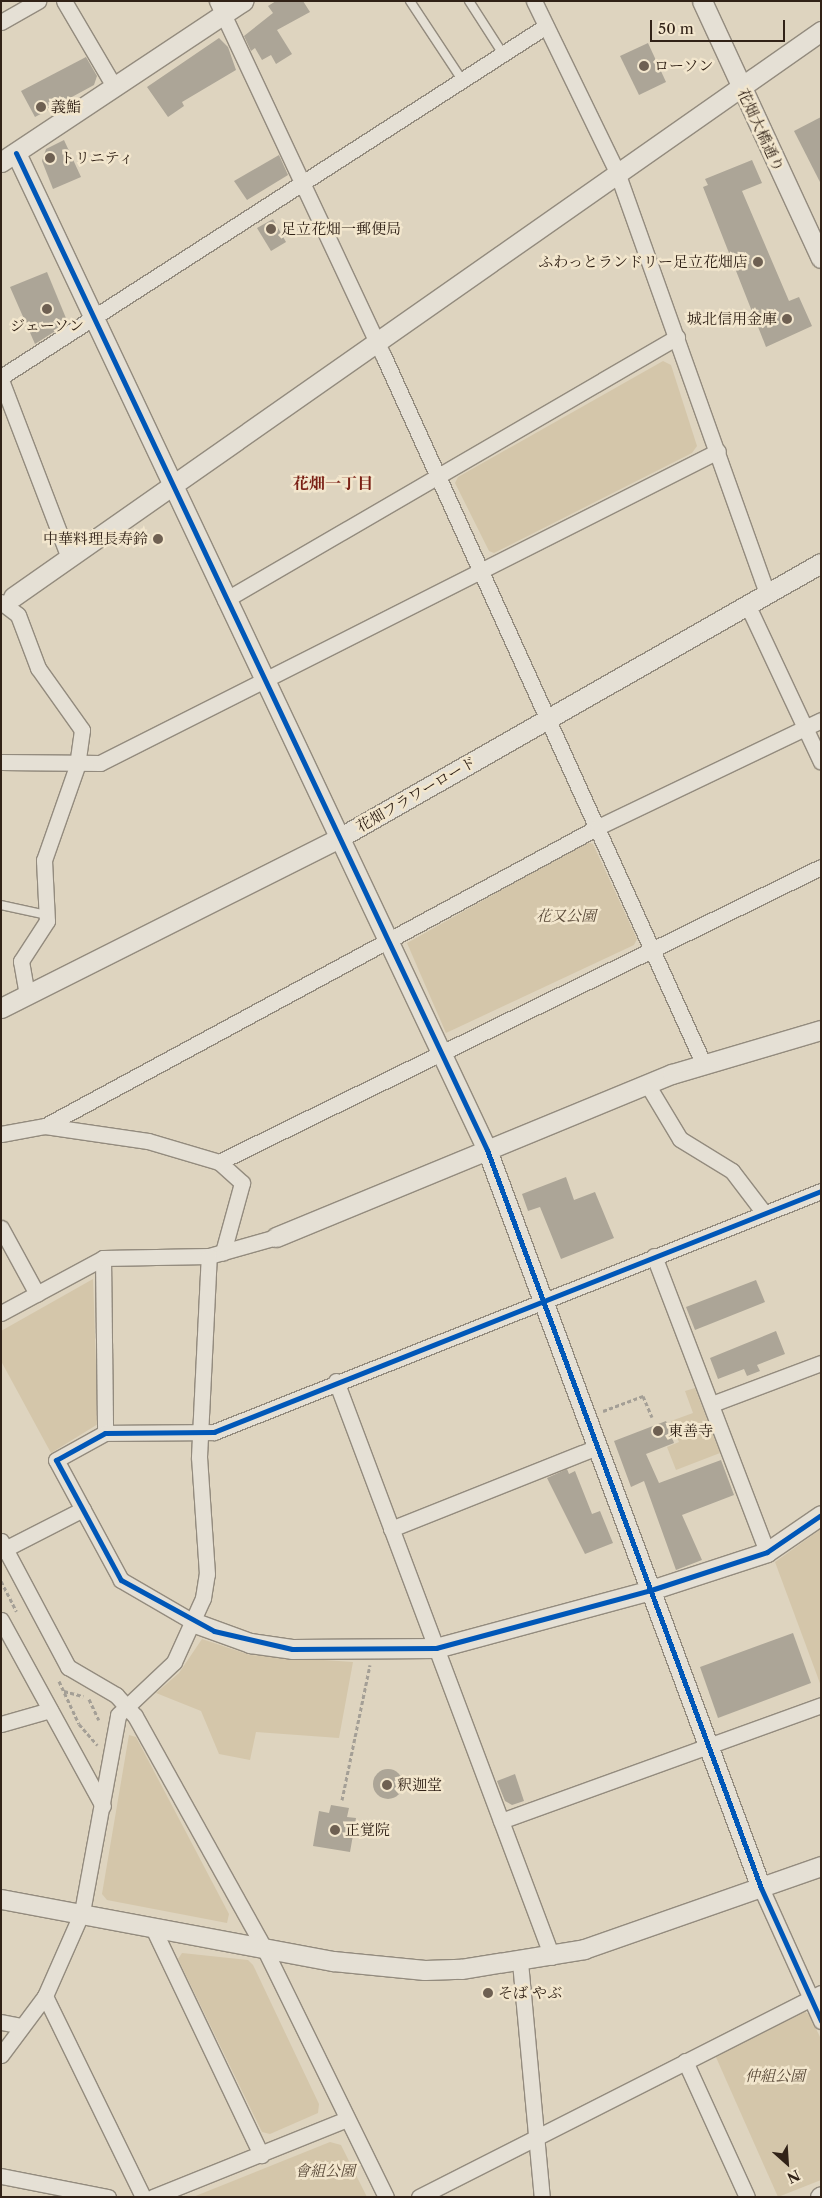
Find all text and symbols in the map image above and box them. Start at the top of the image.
scale bar [652,10,787,42]
text: 50 m [658,19,694,38]
place label: ローソン [654,57,714,75]
marker: ローソン [638,60,650,72]
street label: 花畑大橋通り [734,85,788,175]
place label: 義鮨 [51,98,81,116]
marker: 義鮨 [35,101,47,113]
place label: トリニティ [60,149,135,167]
marker: トリニティ [44,152,56,164]
place label: 足立花畑一郵便局 [281,220,401,238]
marker: 足立花畑一郵便局 [265,223,277,235]
place label: ふわっとランドリー足立花畑店 [538,253,748,271]
marker: ふわっとランドリー足立花畑店 [752,256,764,268]
marker: ジェーソン [41,303,53,315]
place label: 城北信用金庫 [687,310,777,328]
marker: 城北信用金庫 [781,313,793,325]
place label: ジェーソン [10,317,84,335]
district label: 花畑一丁目 [293,473,373,493]
place label: 中華料理長寿鈴 [43,530,148,548]
marker: 中華料理長寿鈴 [152,533,164,545]
street label: 花畑フラワーロード [353,752,479,836]
park label: 花又公園 [536,907,596,925]
place label: 東善寺 [668,1422,713,1440]
marker: 東善寺 [652,1425,664,1437]
place label: 釈迦堂 [397,1776,442,1794]
marker: 釈迦堂 [381,1779,393,1791]
place label: 正覚院 [345,1821,390,1839]
marker: 正覚院 [329,1824,341,1836]
place label: そば やぶ [498,1984,562,2002]
marker: そば やぶ [482,1987,494,1999]
park label: 仲組公園 [745,2067,805,2085]
north arrow [762,2138,812,2188]
park label: 會組公園 [295,2162,355,2180]
text: N [784,2166,803,2187]

